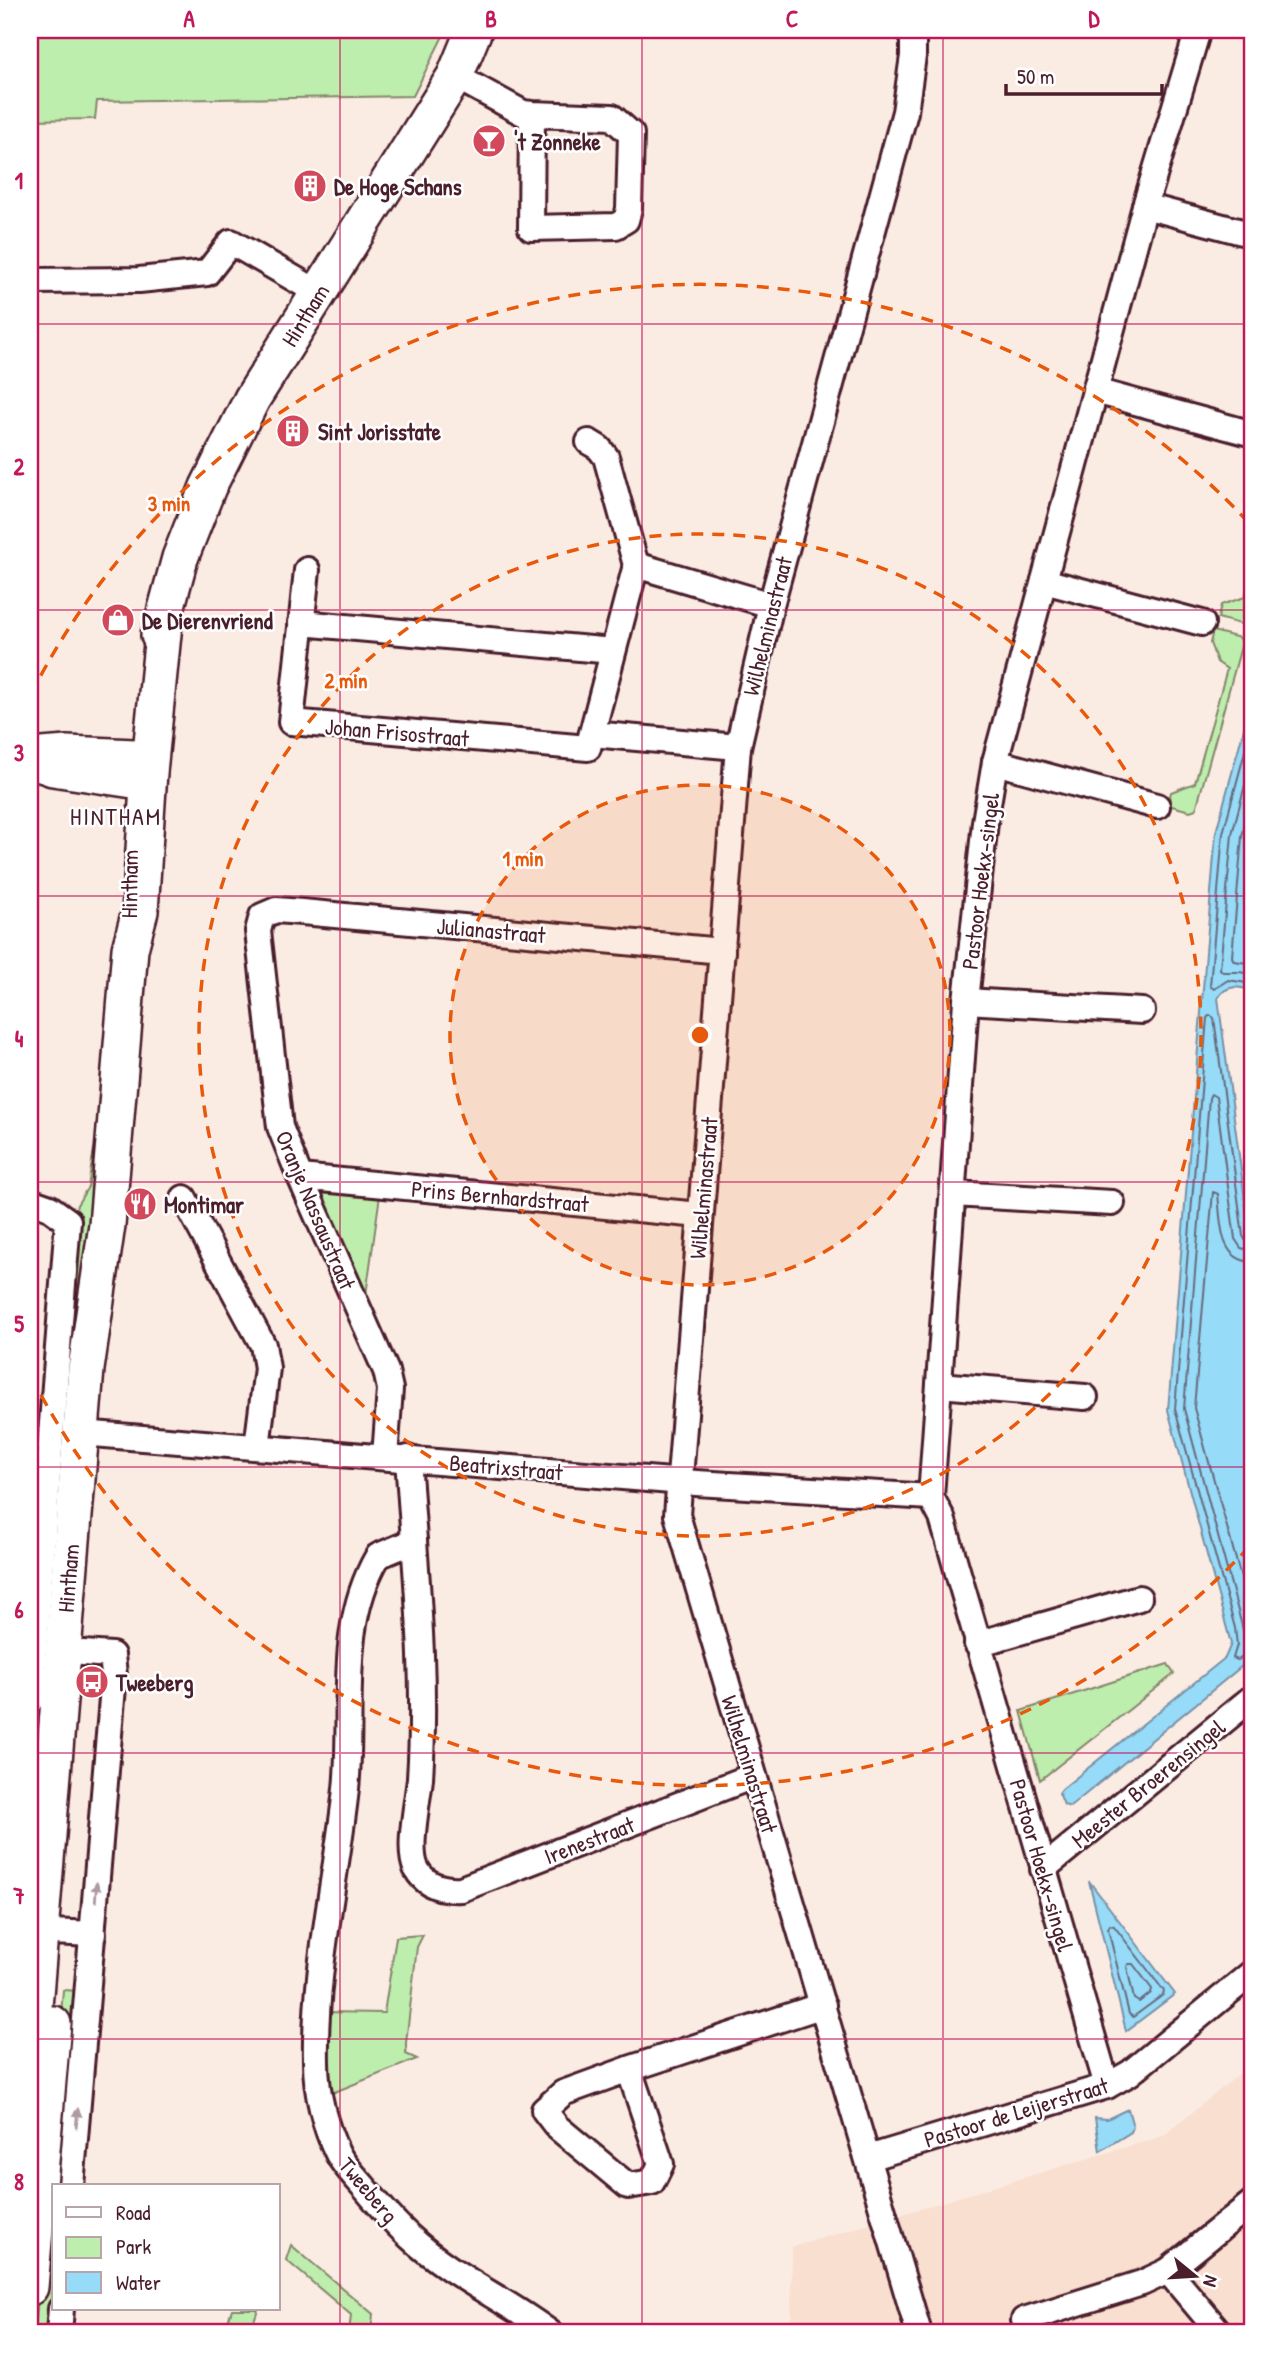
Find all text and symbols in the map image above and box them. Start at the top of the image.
text: A [183,3,195,34]
text: B [485,3,497,34]
text: C [786,3,798,34]
text: D [1089,3,1101,34]
scale bar [1006,52,1162,96]
text: 50 m [1017,62,1054,91]
bar icon: 't Zonneke [470,122,508,160]
place label: 't Zonneke [514,126,601,157]
text: 1 [15,165,23,196]
building icon: De Hoge Schans [291,167,329,205]
place label: De Hoge Schans [334,171,462,203]
street label: Hintham [274,278,336,352]
building icon: Sint Jorisstate [274,412,312,450]
place label: Sint Jorisstate [318,416,442,447]
text: 2 [14,451,25,482]
text: 3 min [148,489,190,518]
street label: Wilhelminastraat [735,552,799,699]
shop icon: De Dierenvriend [99,601,137,639]
place label: De Dierenvriend [142,605,273,636]
text: 2 min [324,666,368,695]
street label: Johan Frisostraat [324,710,471,754]
text: 3 [14,737,24,768]
street label: Pastoor Hoekx-singel [954,790,1006,971]
district label: HINTHAM [70,800,162,832]
text: 1 min [503,844,543,873]
street label: Hintham [113,849,145,919]
street label: Julianastraat [435,910,548,950]
text: 4 [15,1023,24,1054]
centre of rings [688,1023,712,1047]
street label: Wilhelminastraat [681,1115,725,1260]
street label: Oranje Nassaustraat [269,1126,364,1295]
street label: Prins Bernhardstraat [410,1173,591,1219]
restaurant icon: Montimar [121,1185,159,1223]
place label: Montimar [164,1189,244,1220]
text: 5 [14,1308,24,1339]
street label: Beatrixstraat [448,1447,565,1487]
street label: Hintham [50,1543,86,1613]
text: 6 [14,1594,24,1625]
bus stop icon: Tweeberg [73,1663,111,1701]
place label: Tweeberg [115,1667,193,1699]
street label: Wilhelminastraat [714,1692,786,1838]
street label: Meester Broerensingel [1065,1711,1232,1855]
street label: Pastoor Hoekx-singel [1003,1775,1082,1956]
street label: Irenestraat [539,1808,640,1871]
text: 7 [12,1880,25,1911]
one-way arrow [91,1880,102,1902]
street label: Pastoor de Leijerstraat [920,2069,1113,2155]
one-way arrow [72,2107,83,2129]
street label: Tweeberg [332,2150,406,2230]
text: 8 [14,2166,24,2197]
legend [52,2184,280,2310]
text: Road [116,2198,150,2227]
text: Park [116,2232,151,2261]
north arrow [1160,2240,1230,2310]
text: Water [116,2268,161,2297]
text: N [1197,2272,1225,2290]

